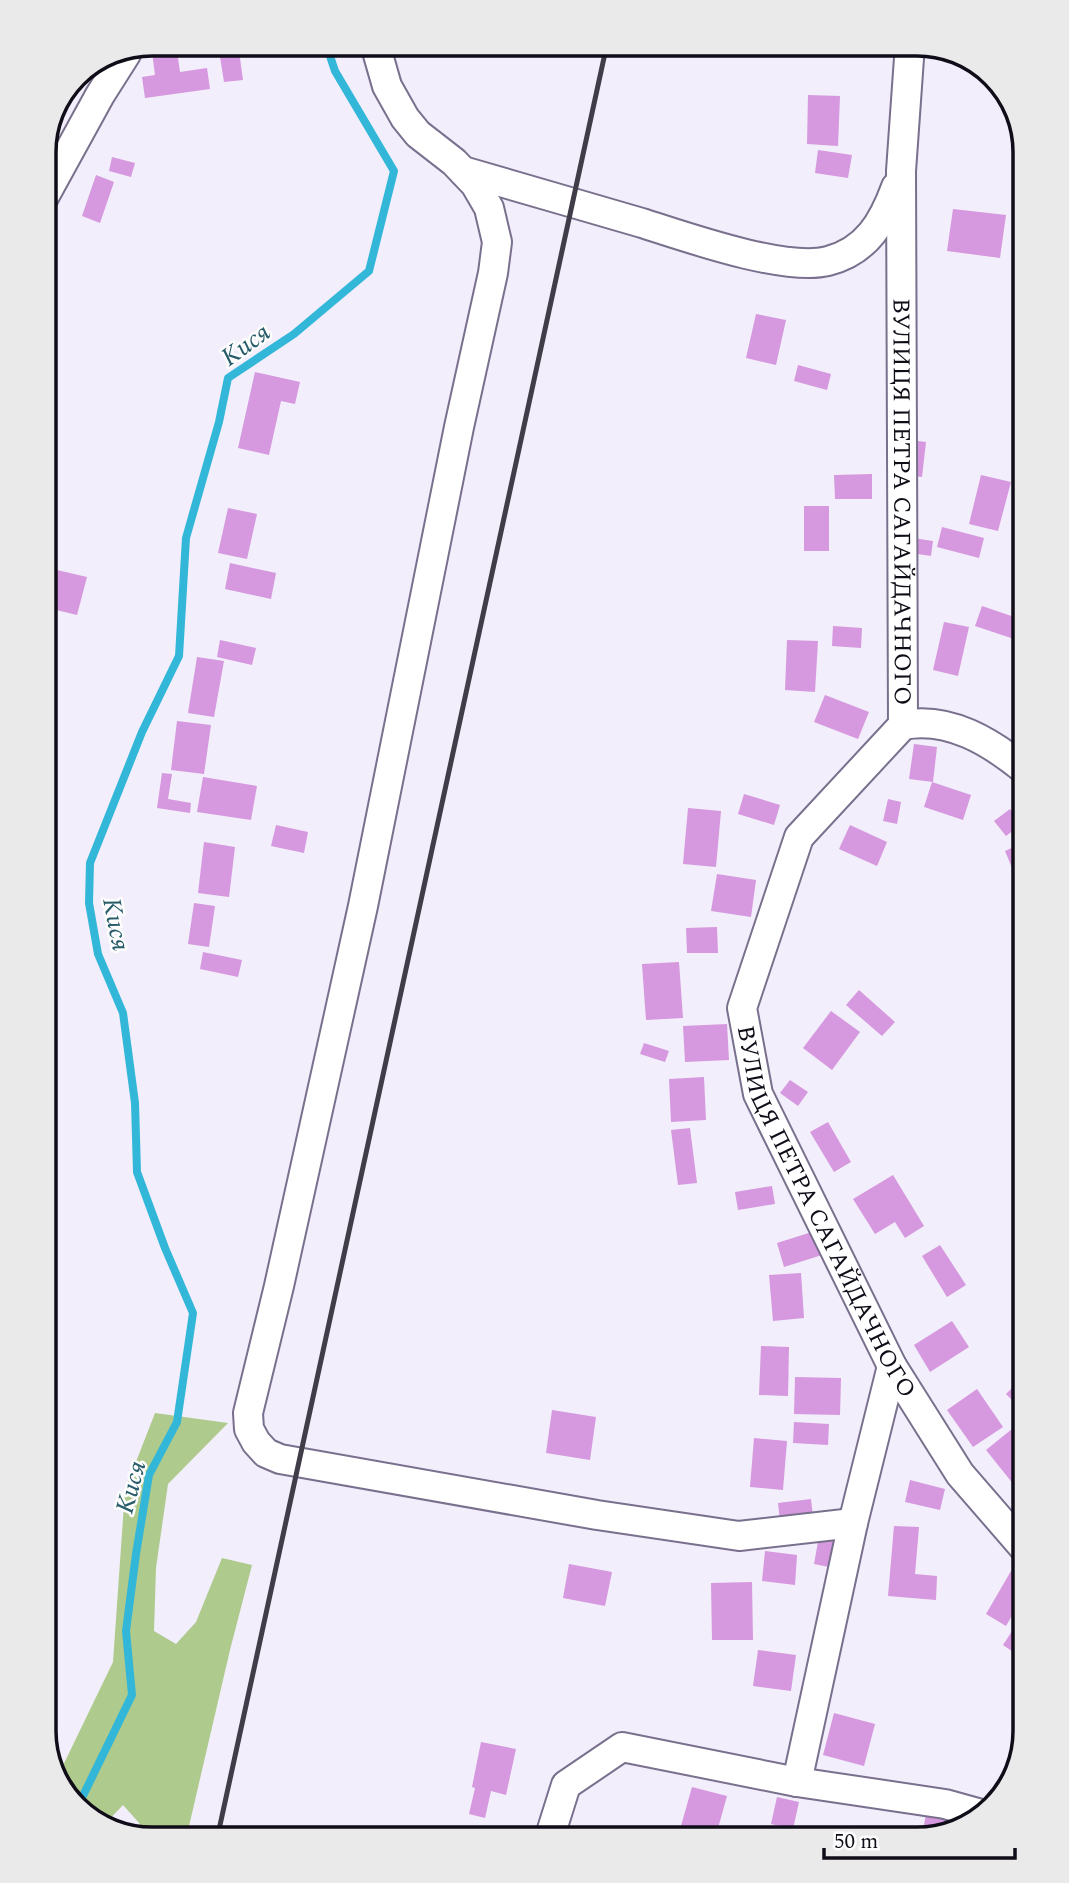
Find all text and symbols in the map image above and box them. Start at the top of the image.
street label: ВУЛИЦЯ ПЕТРА САГАЙДАЧНОГО [882,298,920,705]
water label: Кися [212,313,279,377]
water label: Кися [91,894,141,955]
street label: ВУЛИЦЯ ПЕТРА САГАЙДАЧНОГО [727,1023,925,1405]
water label: Кися [105,1456,157,1518]
scale bar [824,1816,1015,1860]
text: 50 m [834,1826,878,1858]

